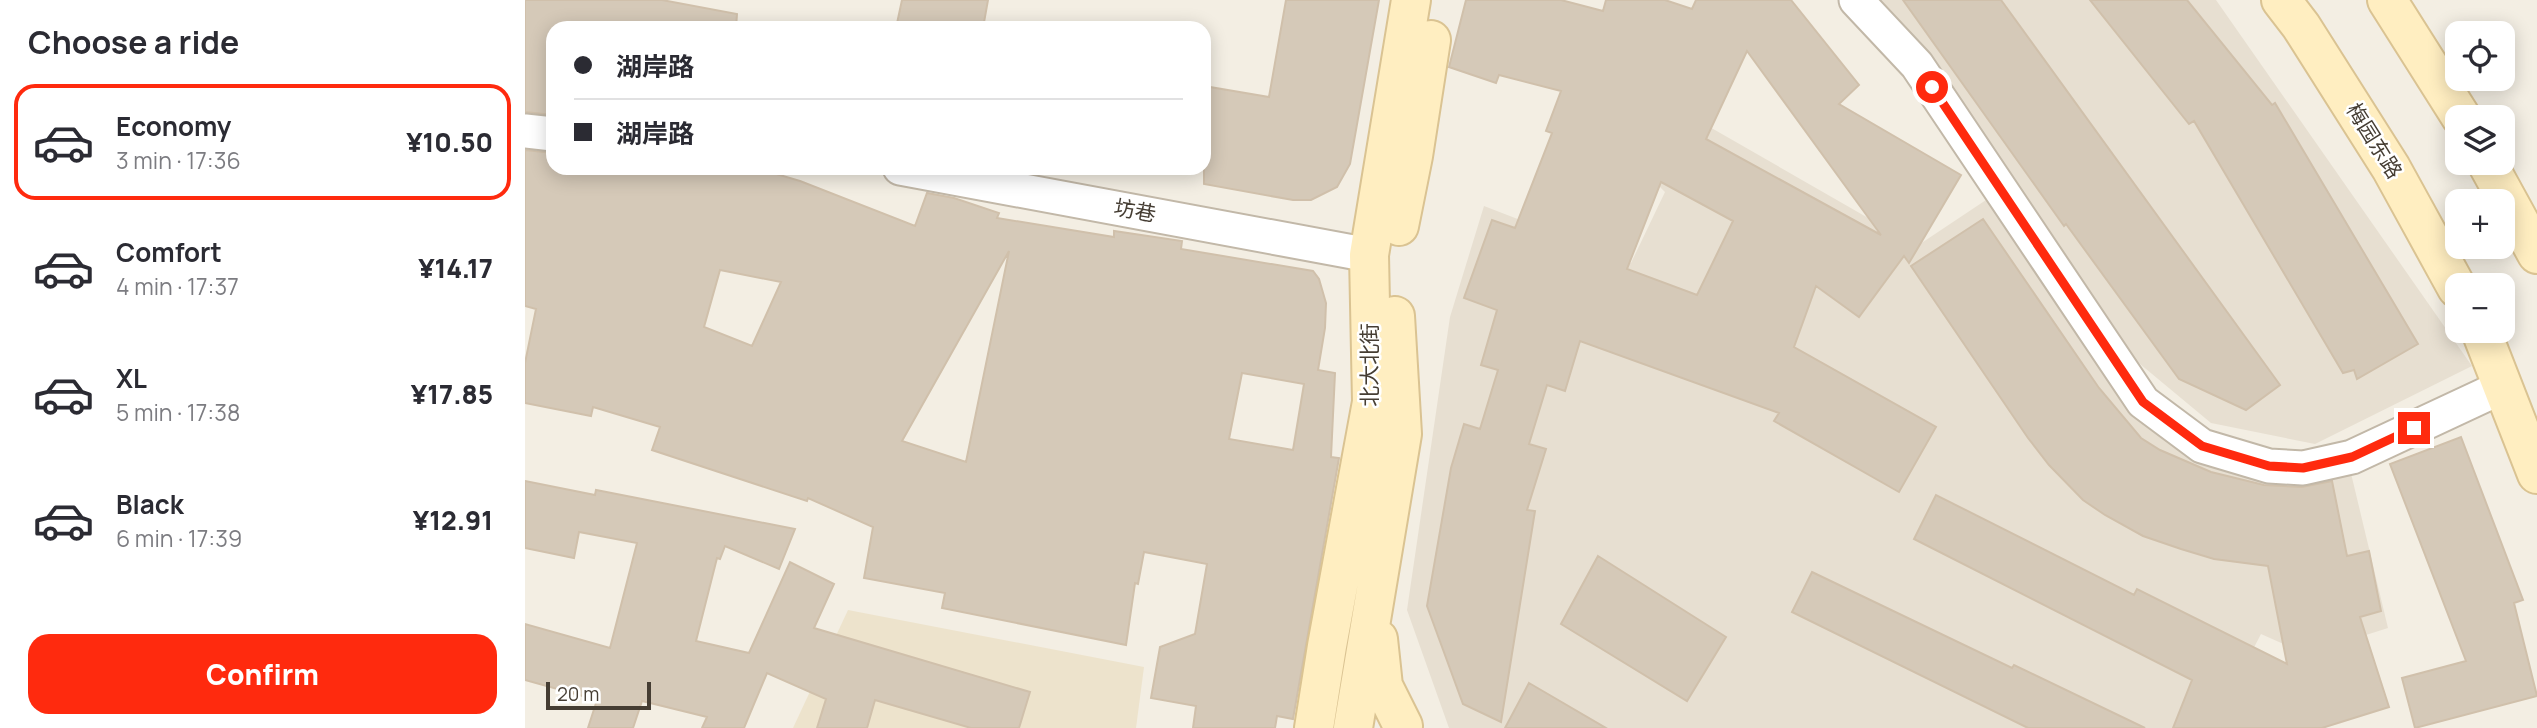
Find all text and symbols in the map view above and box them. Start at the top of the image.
text: Choose a ride [28,20,239,64]
map controls [2445,21,2515,343]
button: locate [2445,21,2515,91]
text: 湖岸路 [616,48,694,84]
route start [1916,71,1948,103]
street label: 梅园东路 [2341,97,2409,184]
button: layers [2445,105,2515,175]
text: Economy [116,108,231,144]
icon: car [32,111,95,174]
text: 湖岸路 [616,115,694,151]
text: ¥10.50 [406,124,493,160]
text: 3 min · 17:36 [116,144,241,176]
button: + [2445,189,2515,259]
street label: 坊巷 [1112,193,1158,227]
text: Comfort [116,234,222,270]
icon: car [32,237,95,300]
text: ¥14.17 [418,250,493,286]
text: 4 min · 17:37 [116,270,239,302]
button: − [2445,273,2515,343]
street label: 北大北街 [1355,323,1383,407]
text: XL [116,360,147,396]
icon: car [32,363,95,426]
text: ¥17.85 [411,376,493,412]
text: 5 min · 17:38 [116,396,240,428]
route end [2398,412,2430,444]
text: Black [116,486,184,522]
icon: car [32,489,95,552]
text: ¥12.91 [413,502,493,538]
text: 6 min · 17:39 [116,522,242,554]
button: Confirm [28,634,497,714]
scale bar [546,679,651,711]
text: 20 m [557,681,599,707]

